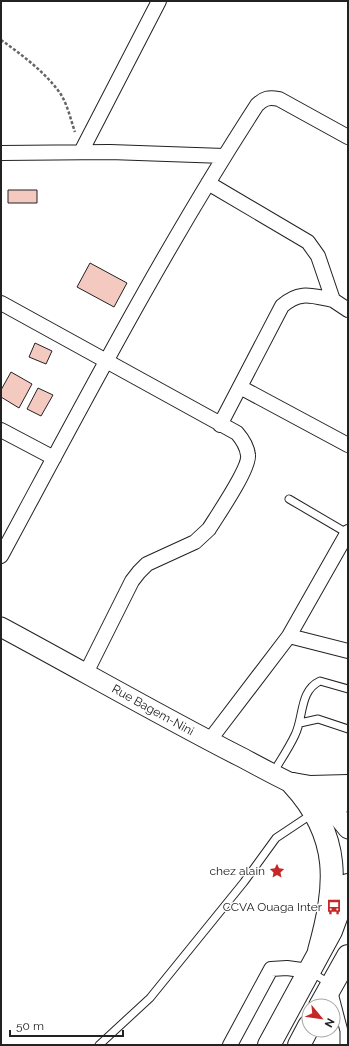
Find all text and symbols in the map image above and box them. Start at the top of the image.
street label: Rue Bagem-Nini [110,682,196,738]
place icon: chez alain [268,862,286,880]
place label: chez alain [210,864,265,878]
bus stop icon: CCVA Ouaga Inter [325,898,343,916]
place label: CCVA Ouaga Inter [223,900,323,914]
north arrow [301,998,341,1038]
scale bar [10,1012,123,1038]
text: N [322,1016,337,1029]
text: 50 m [16,1019,44,1033]

